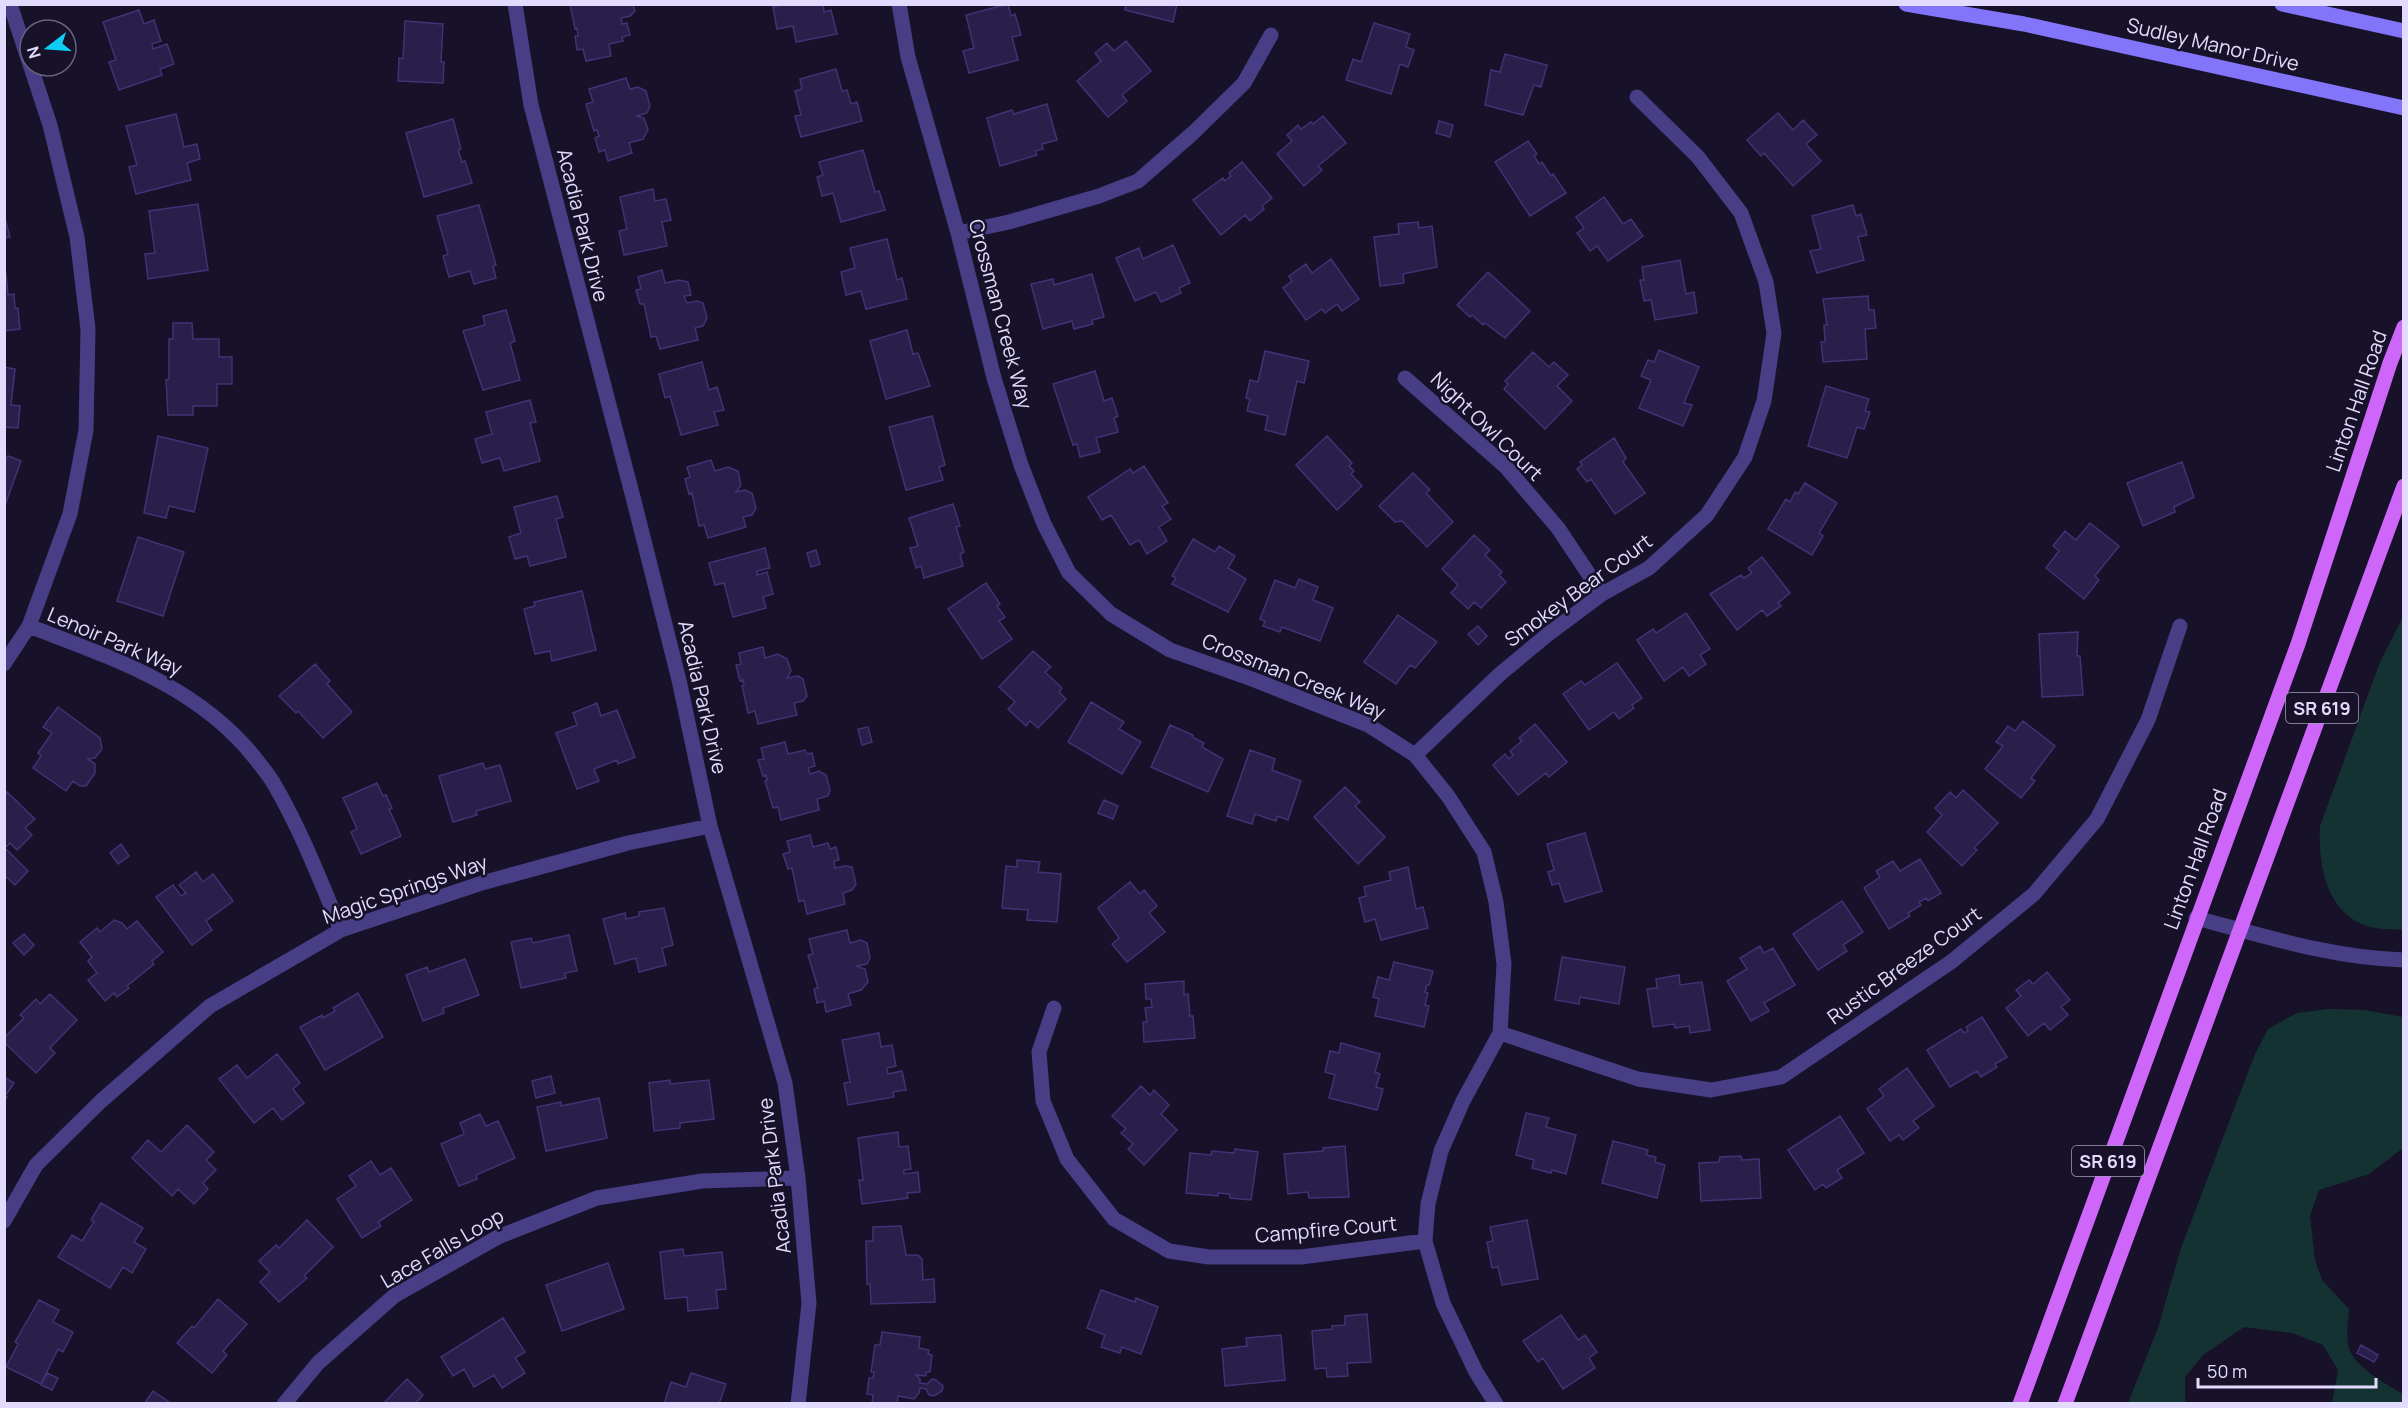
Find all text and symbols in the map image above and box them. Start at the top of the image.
street label: Sudley Manor Drive [2124,11,2302,77]
north arrow [18,18,78,78]
text: N [21,44,46,61]
street label: Acadia Park Drive [551,146,615,304]
street label: Crossman Creek Way [963,216,1039,412]
street label: Linton Hall Road [2319,327,2393,475]
street label: Night Owl Court [1425,366,1549,486]
street label: Smokey Bear Court [1499,527,1657,653]
street label: Lenoir Park Way [44,600,187,682]
street label: Acadia Park Drive [672,617,734,777]
street label: Crossman Creek Way [1198,627,1390,725]
road number: SR 619 [2286,693,2358,723]
street label: Linton Hall Road [2157,785,2233,933]
street label: Magic Springs Way [319,848,491,930]
street label: Rustic Breeze Court [1822,900,1986,1030]
street label: Acadia Park Drive [751,1096,797,1256]
road number: SR 619 [2072,1146,2144,1176]
street label: Lace Falls Loop [375,1202,509,1294]
street label: Campfire Court [1254,1209,1398,1249]
scale bar [2198,1351,2376,1389]
text: 50 m [2207,1359,2247,1383]

